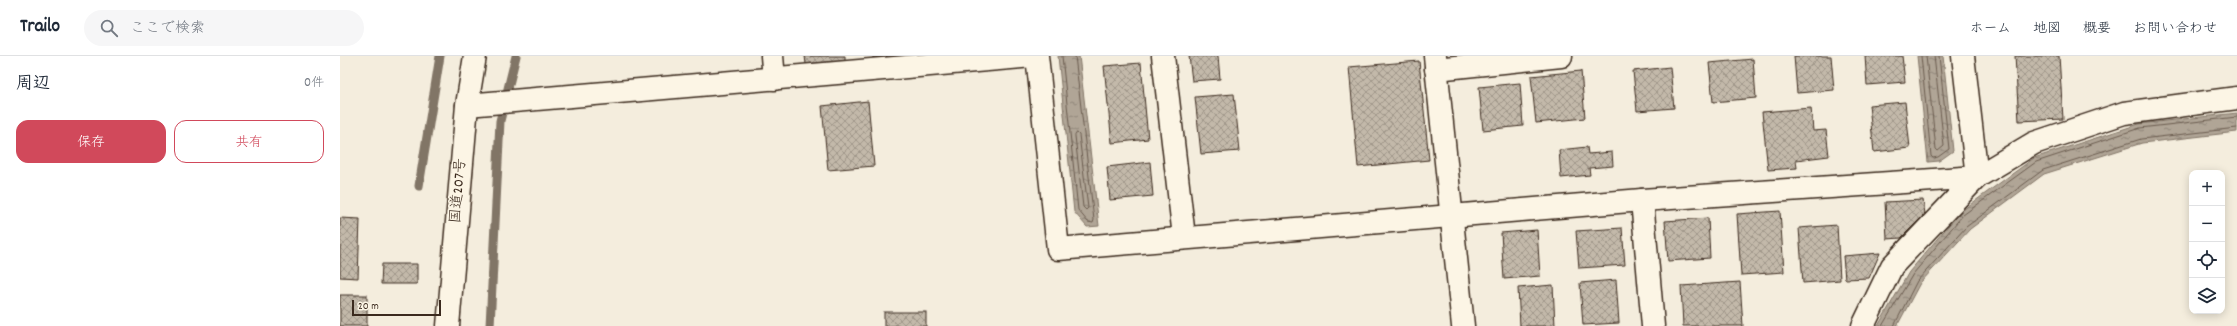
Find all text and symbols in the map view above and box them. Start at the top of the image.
search box [84,10,364,46]
text: Trailo [20,14,60,41]
icon: search [98,17,120,39]
text: ここで検索 [130,18,205,40]
text: ホーム [1970,19,2011,39]
text: 地図 [2033,19,2061,39]
text: 概要 [2083,19,2111,39]
text: お問い合わせ [2133,19,2217,39]
text: 周辺 [16,73,50,97]
text: 0件 [304,74,324,93]
button: 保存 [16,120,166,163]
button: 共有 [174,120,324,163]
street label: 国道207号 [445,157,473,225]
map controls [2189,170,2225,314]
button: + [2189,170,2225,206]
button: − [2189,206,2225,242]
button: locate [2189,242,2225,278]
button: layers [2189,278,2225,314]
scale bar [352,298,441,317]
text: 20 m [358,299,379,315]

